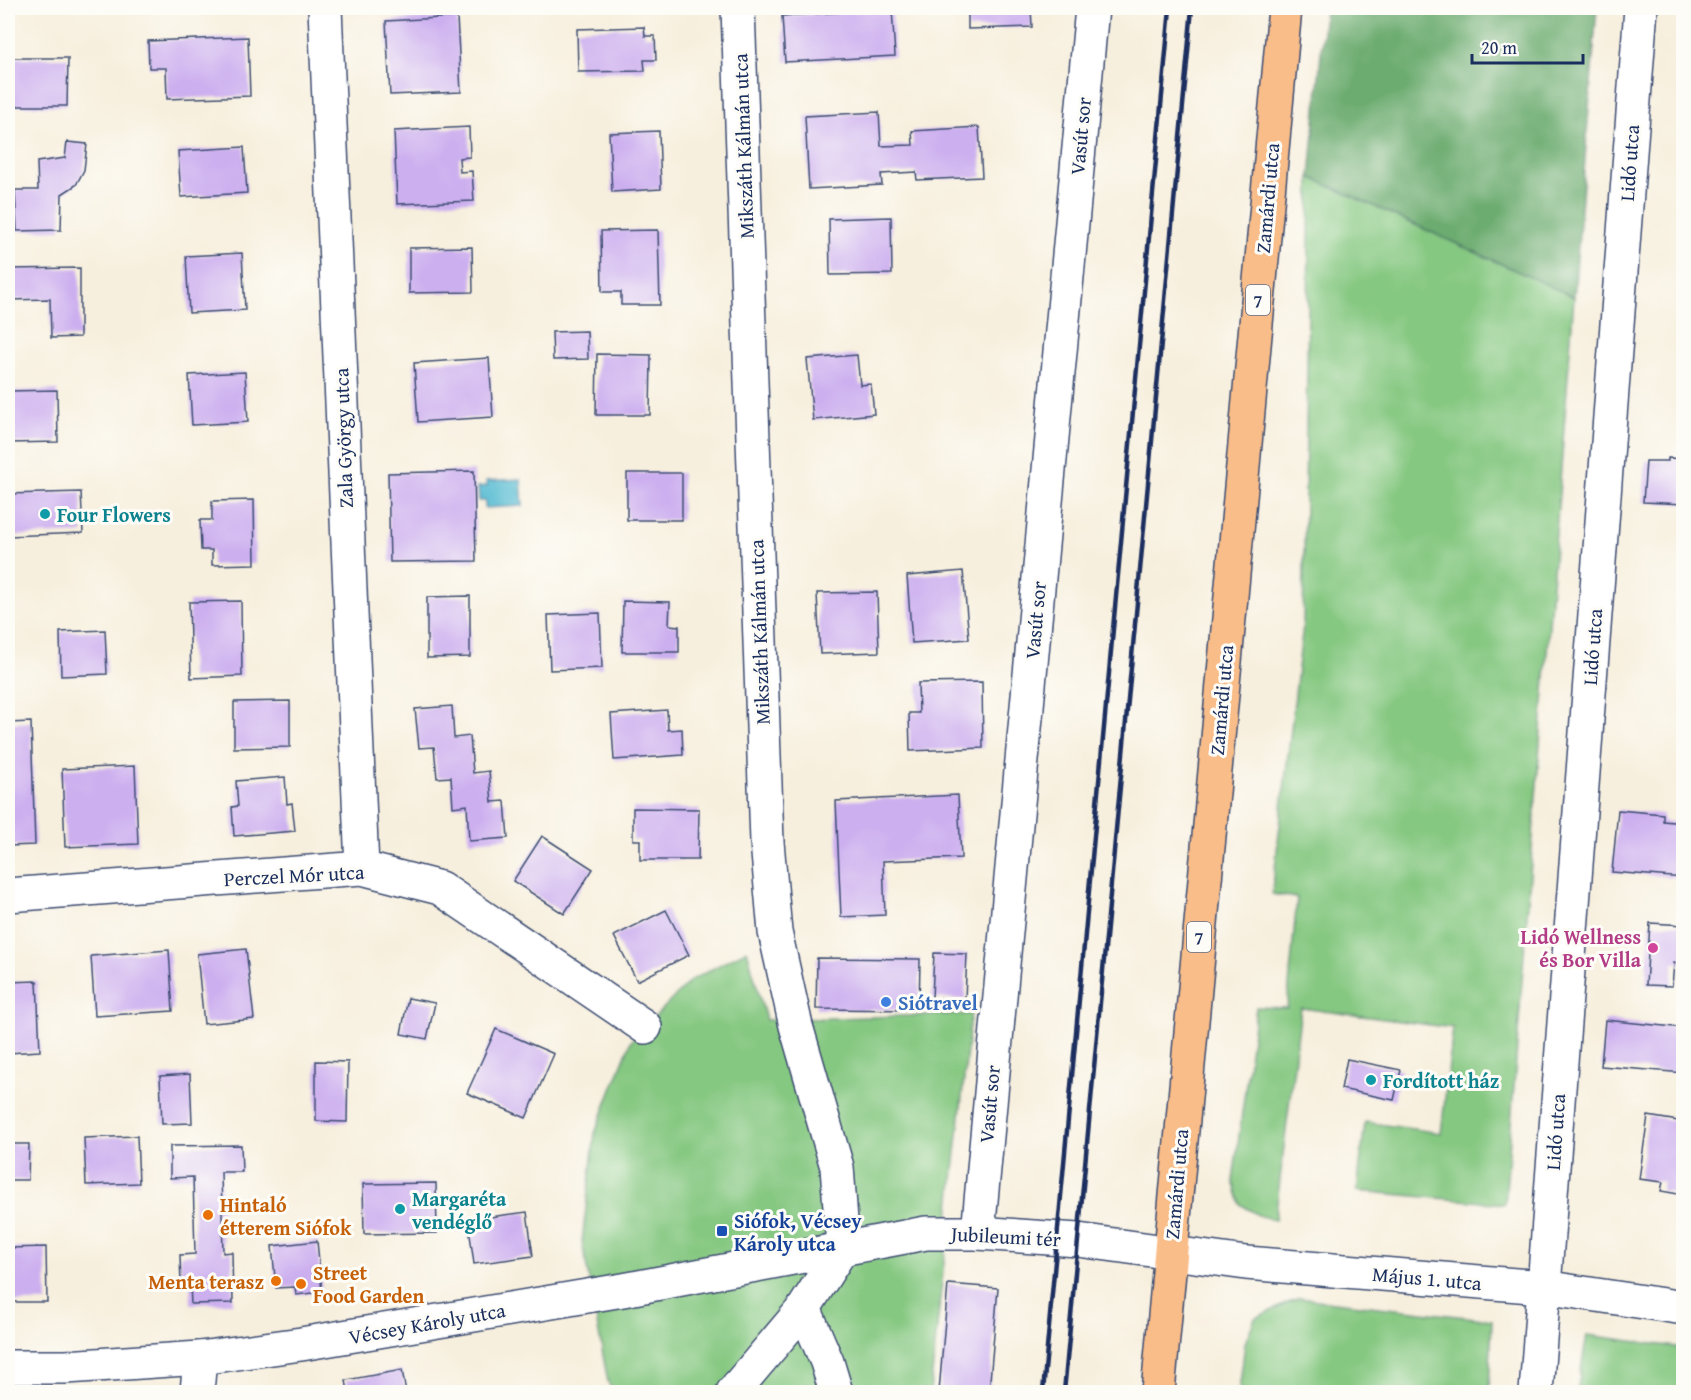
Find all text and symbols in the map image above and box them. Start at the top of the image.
scale bar [1472,27,1583,65]
text: 20 m [1481,34,1517,61]
street label: Mikszáth Kálmán utca [725,52,761,239]
street label: Vasút sor [1062,96,1098,176]
street label: Lidó utca [1612,123,1646,202]
street label: Zamárdi utca [1248,141,1286,254]
road number: 7 [1246,285,1270,315]
street label: Zala György utca [326,367,360,509]
place label: Four Flowers [57,500,171,529]
marker: Four Flowers [38,507,52,521]
street label: Mikszáth Kálmán utca [741,538,777,725]
street label: Vasút sor [1017,580,1053,660]
street label: Lidó utca [1575,607,1609,686]
street label: Zamárdi utca [1202,643,1240,756]
street label: Perczel Mór utca [223,857,365,893]
road number: 7 [1187,922,1211,952]
place label: Lidó Wellness és Bor Villa [1521,922,1642,974]
marker: Lidó Wellness és Bor Villa [1646,941,1660,955]
place label: Siótravel [898,988,978,1017]
marker: Siótravel [879,995,893,1009]
street label: Vasút sor [971,1064,1007,1144]
place label: Fordított ház [1383,1066,1499,1095]
marker: Fordított ház [1364,1073,1378,1087]
street label: Lidó utca [1538,1092,1572,1171]
street label: Zamárdi utca [1157,1127,1195,1240]
place label: Margaréta vendéglő [412,1184,507,1236]
place label: Hintaló étterem Siófok [220,1190,352,1242]
marker: Margaréta vendéglő [393,1202,407,1216]
place label: Siófok, Vécsey Károly utca [734,1206,862,1258]
marker: Hintaló étterem Siófok [201,1208,215,1222]
street label: Jubileumi tér [947,1218,1062,1253]
marker: Siófok, Vécsey Károly utca [715,1224,729,1238]
place label: Street Food Garden [313,1258,424,1310]
street label: Május 1. utca [1371,1259,1483,1297]
place label: Menta terasz [148,1267,264,1296]
marker: Menta terasz [269,1274,283,1288]
marker: Street Food Garden [294,1277,308,1291]
street label: Vécsey Károly utca [346,1295,508,1351]

